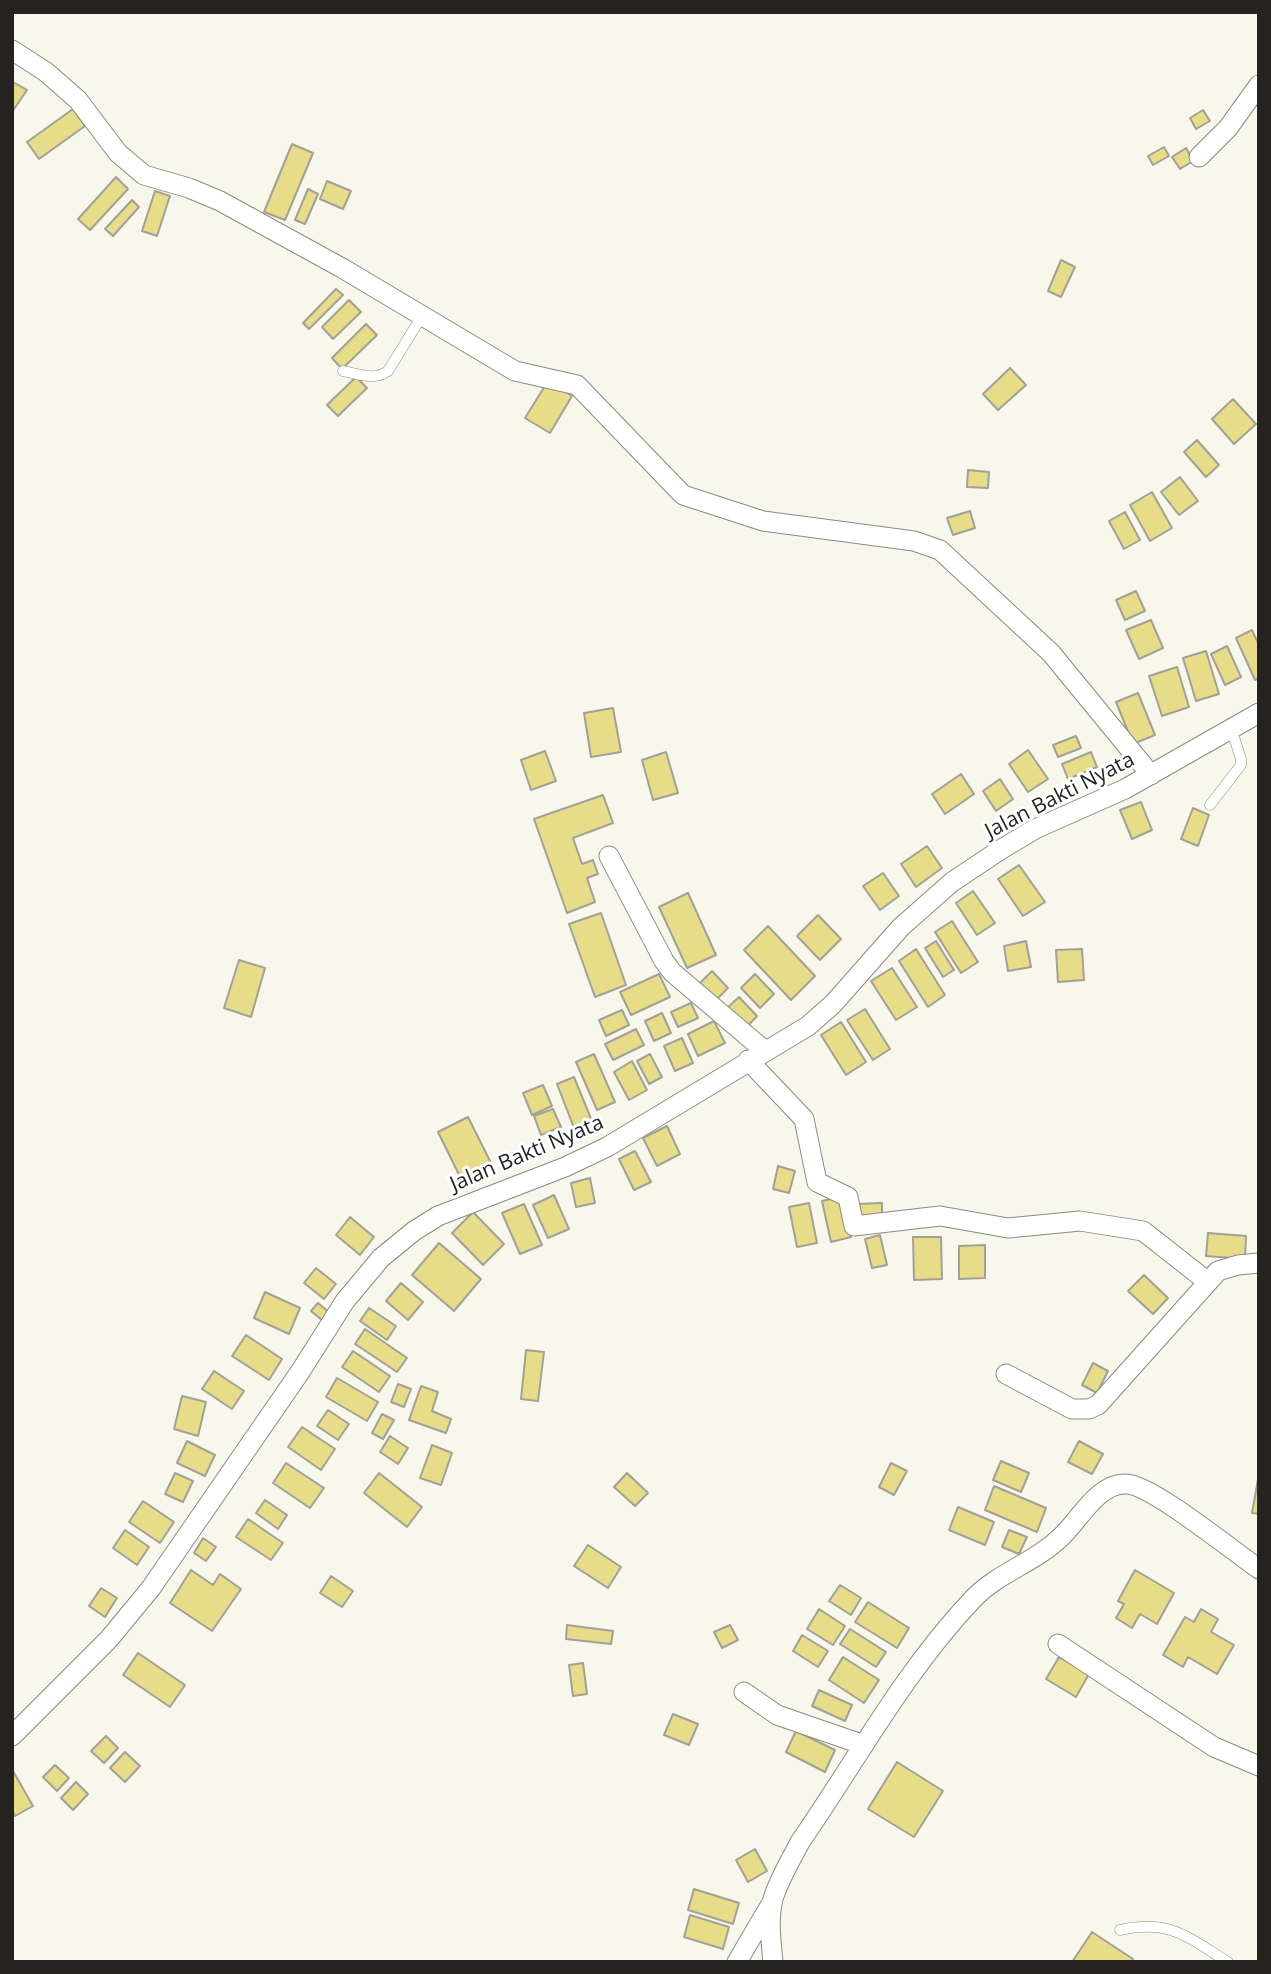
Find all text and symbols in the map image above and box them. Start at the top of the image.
street label: Jalan Bakti Nyata [981,747,1139,845]
street label: Jalan Bakti Nyata [446,1110,608,1198]

